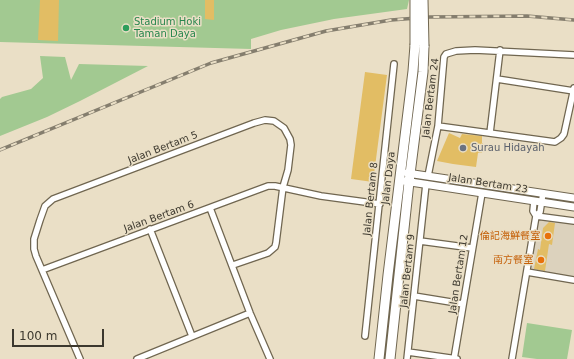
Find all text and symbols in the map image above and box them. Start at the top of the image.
place label: Stadium Hoki Taman Daya [134,16,201,40]
marker: Stadium Hoki Taman Daya [121,23,131,33]
street label: Jalan Bertam 24 [420,57,442,139]
street label: Jalan Bertam 5 [126,129,200,167]
place label: Surau Hidayah [471,142,545,154]
marker: Surau Hidayah [458,143,468,153]
street label: Jalan Daya [380,151,398,205]
street label: Jalan Bertam 8 [361,162,381,236]
street label: Jalan Bertam 23 [447,172,529,196]
street label: Jalan Bertam 6 [122,199,196,235]
place label: 倫記海鮮餐室 [480,230,540,242]
marker: 倫記海鮮餐室 [543,231,553,241]
street label: Jalan Bertam 12 [447,233,471,315]
street label: Jalan Bertam 9 [398,234,418,308]
place label: 南方餐室 [493,254,533,266]
marker: 南方餐室 [536,255,546,265]
scale bar [14,321,106,347]
text: 100 m [19,329,57,343]

